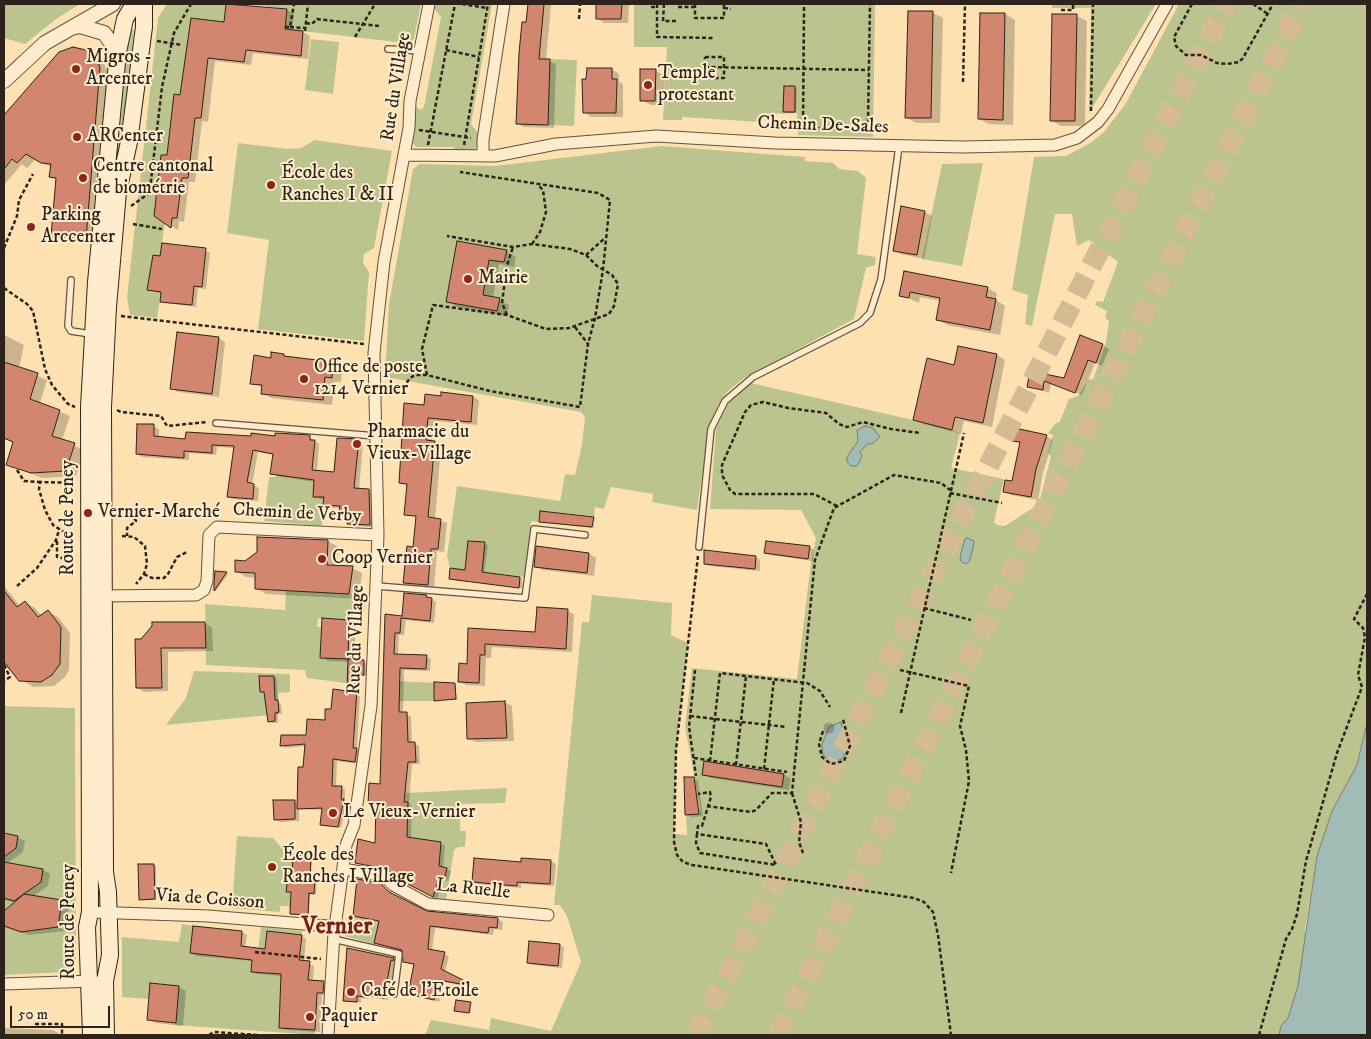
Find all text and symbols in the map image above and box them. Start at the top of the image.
street label: Rue du Village [377,31,417,143]
place label: Migros - Arcenter [86,47,152,91]
marker: Migros - Arcenter [70,63,82,75]
place label: Temple protestant [658,63,734,107]
marker: Temple protestant [642,79,654,91]
street label: Chemin De-Sales [757,112,889,140]
place label: ARCenter [87,126,163,148]
marker: ARCenter [71,131,83,143]
place label: Centre cantonal de biométrie [93,156,214,200]
place label: École des Ranches I & II [281,163,394,207]
marker: Centre cantonal de biométrie [77,172,89,184]
marker: École des Ranches I & II [265,179,277,191]
place label: Parking Arccenter [41,205,115,249]
marker: Parking Arccenter [25,221,37,233]
place label: Mairie [478,268,528,290]
marker: Mairie [462,273,474,285]
place label: Office de poste 1214 Vernier [314,357,423,401]
marker: Office de poste 1214 Vernier [298,373,310,385]
place label: Pharmacie du Vieux-Village [367,422,471,466]
marker: Pharmacie du Vieux-Village [351,438,363,450]
street label: Route de Peney [58,460,80,576]
street label: Chemin de Verby [232,499,362,529]
place label: Vernier-Marché [98,502,220,524]
marker: Vernier-Marché [82,507,94,519]
place label: Coop Vernier [332,548,432,570]
marker: Coop Vernier [316,553,328,565]
street label: Rue du Village [344,585,370,695]
place label: Le Vieux-Vernier [343,802,475,824]
marker: Le Vieux-Vernier [327,807,339,819]
place label: École des Ranches I Village [282,845,414,889]
marker: École des Ranches I Village [266,861,278,873]
street label: Route de Peney [59,864,81,980]
street label: La Ruelle [435,875,511,905]
street label: Via de Coisson [155,885,265,915]
district label: Vernier [302,914,372,942]
place label: Café de l'Etoile [361,981,479,1003]
marker: Café de l'Etoile [345,986,357,998]
scale bar [12,996,112,1028]
text: 50 m [18,1005,48,1024]
place label: Paquier [320,1006,378,1028]
marker: Paquier [304,1011,316,1023]

